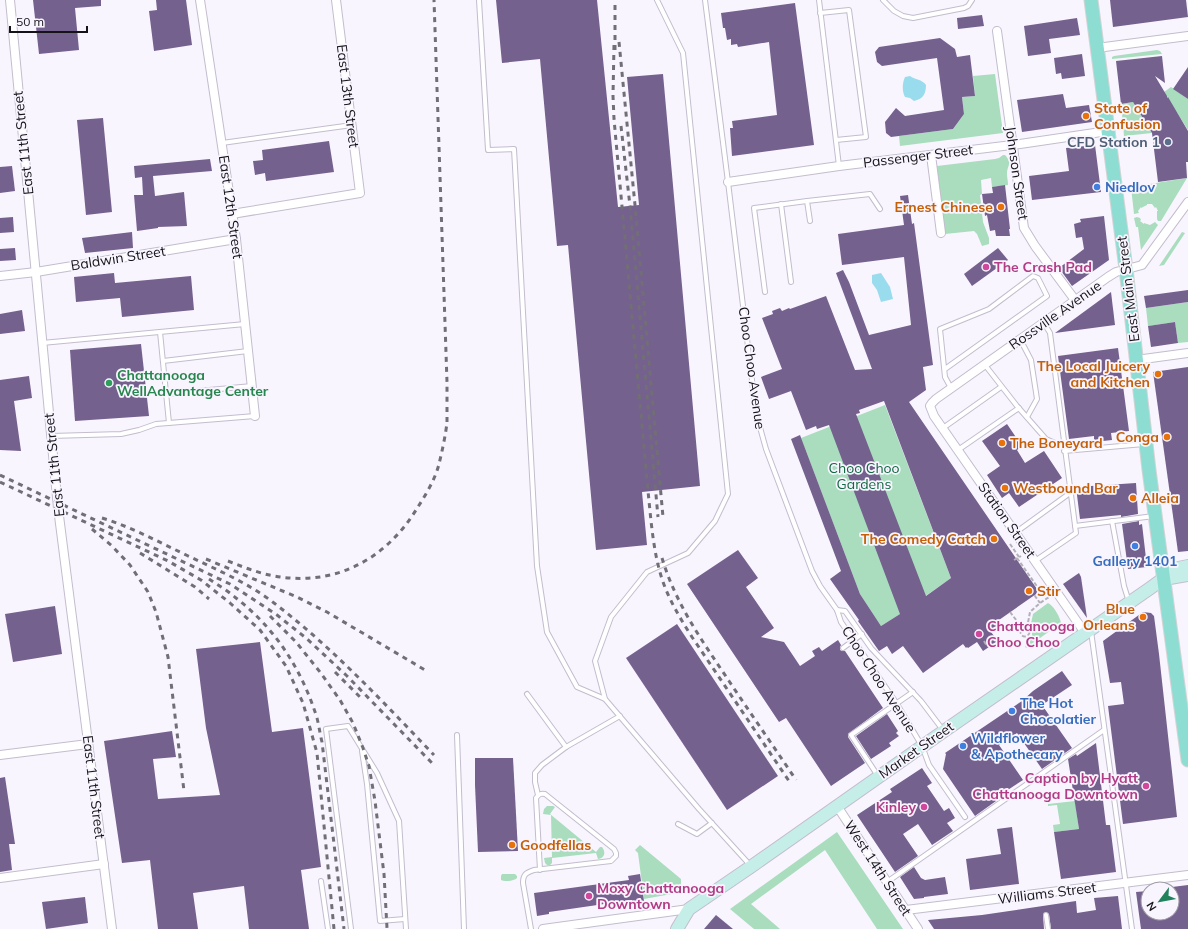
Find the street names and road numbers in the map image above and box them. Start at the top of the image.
street label: East 13th Street [333,43,363,149]
street label: East 11th Street [9,90,37,196]
street label: Johnson Street [1002,125,1033,221]
street label: Passenger Street [862,140,974,172]
street label: East 12th Street [215,154,247,260]
street label: East Main Street [1113,235,1143,343]
street label: Baldwin Street [69,242,167,274]
street label: Rossville Avenue [1005,276,1105,354]
street label: Choo Choo Avenue [734,306,770,430]
street label: East 11th Street [40,412,68,518]
street label: Station Street [974,478,1040,562]
street label: Choo Choo Avenue [838,622,920,736]
street label: Market Street [875,718,957,782]
street label: East 11th Street [79,734,109,840]
street label: West 14th Street [840,817,916,919]
street label: Williams Street [997,878,1097,908]

